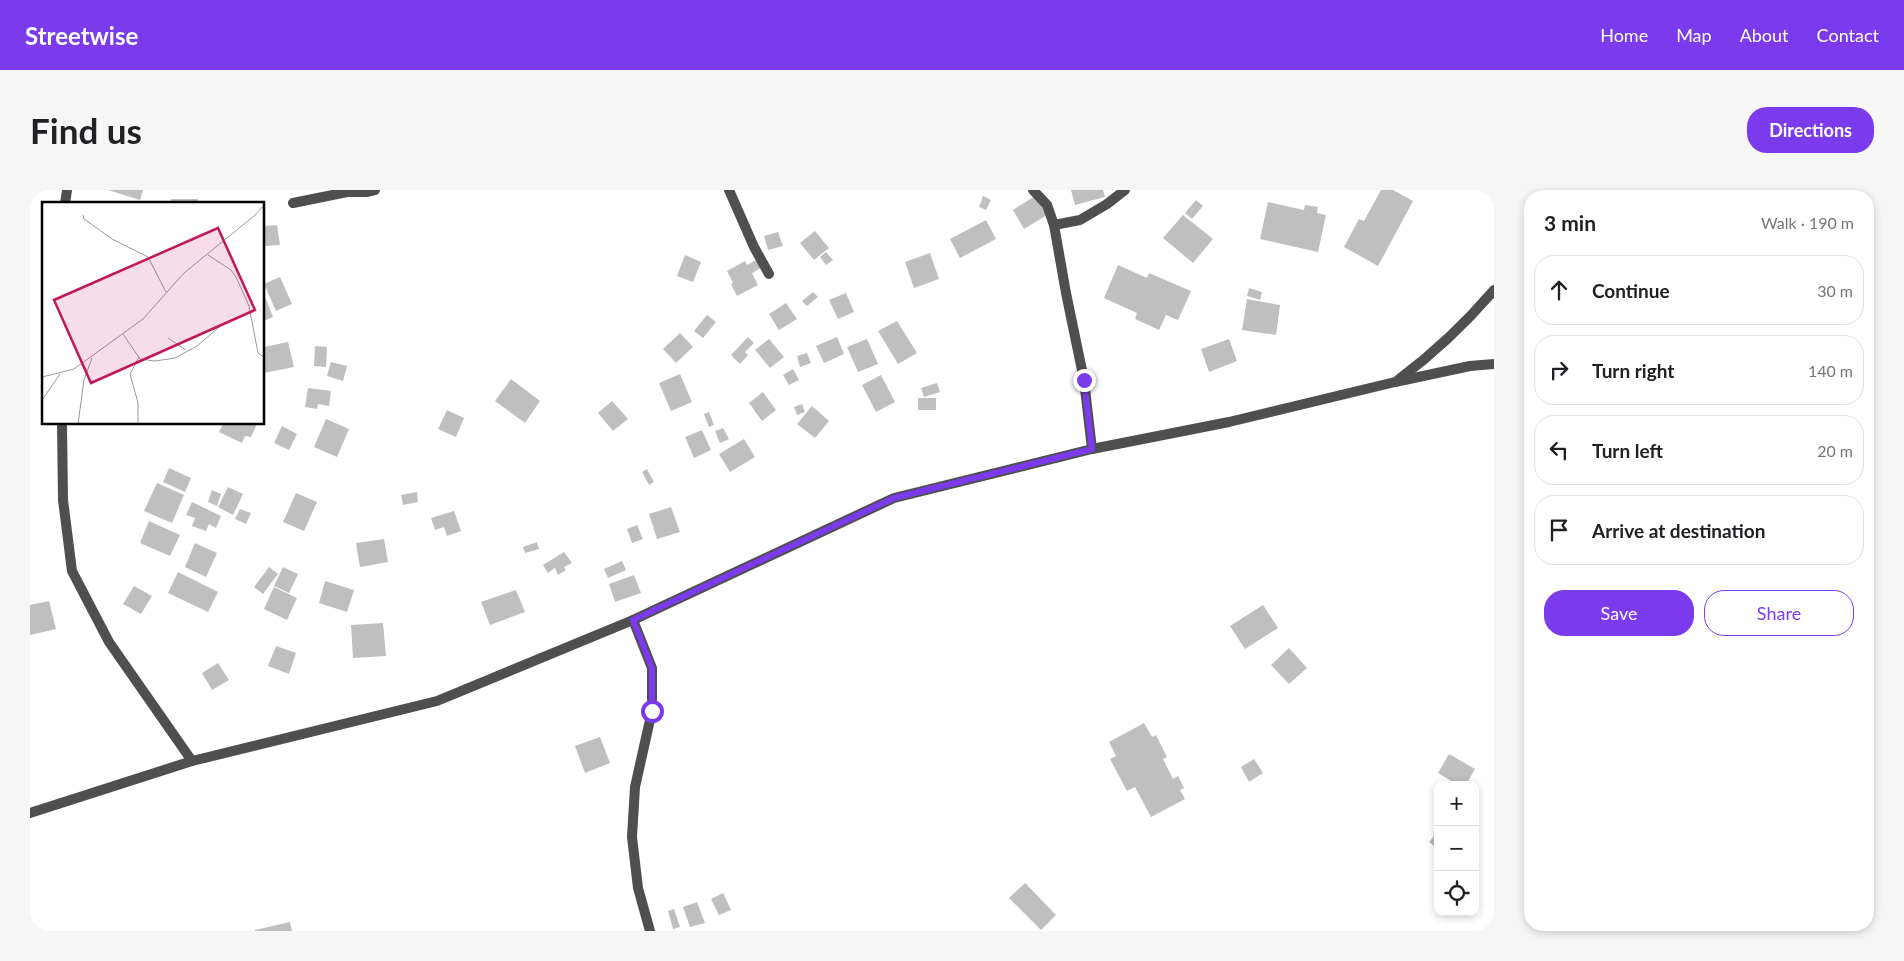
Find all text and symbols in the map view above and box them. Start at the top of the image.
text: Streetwise [25,21,138,50]
text: Home [1600,24,1648,46]
text: Map [1676,24,1712,46]
text: About [1740,24,1789,46]
text: Contact [1817,24,1879,46]
button: Directions [1747,107,1874,153]
text: Find us [30,109,142,151]
inset map [42,202,265,425]
text: 3 min [1544,210,1596,235]
text: Walk · 190 m [1761,213,1854,232]
icon: ahead [1545,276,1573,304]
text: Continue [1592,279,1670,302]
text: 30 m [1817,281,1853,300]
icon: right [1545,356,1573,384]
text: Turn right [1592,359,1674,382]
text: 140 m [1808,361,1853,380]
route end [1073,369,1096,392]
icon: left [1545,436,1573,464]
text: Turn left [1592,439,1663,462]
text: 20 m [1817,441,1853,460]
icon: arrive [1545,516,1573,544]
text: Arrive at destination [1592,519,1765,542]
button: Save [1544,590,1694,636]
button: Share [1704,590,1854,636]
route start [641,700,664,723]
map controls [1434,781,1479,916]
button: + [1434,781,1479,826]
button: − [1434,826,1479,871]
button: locate [1434,871,1479,916]

